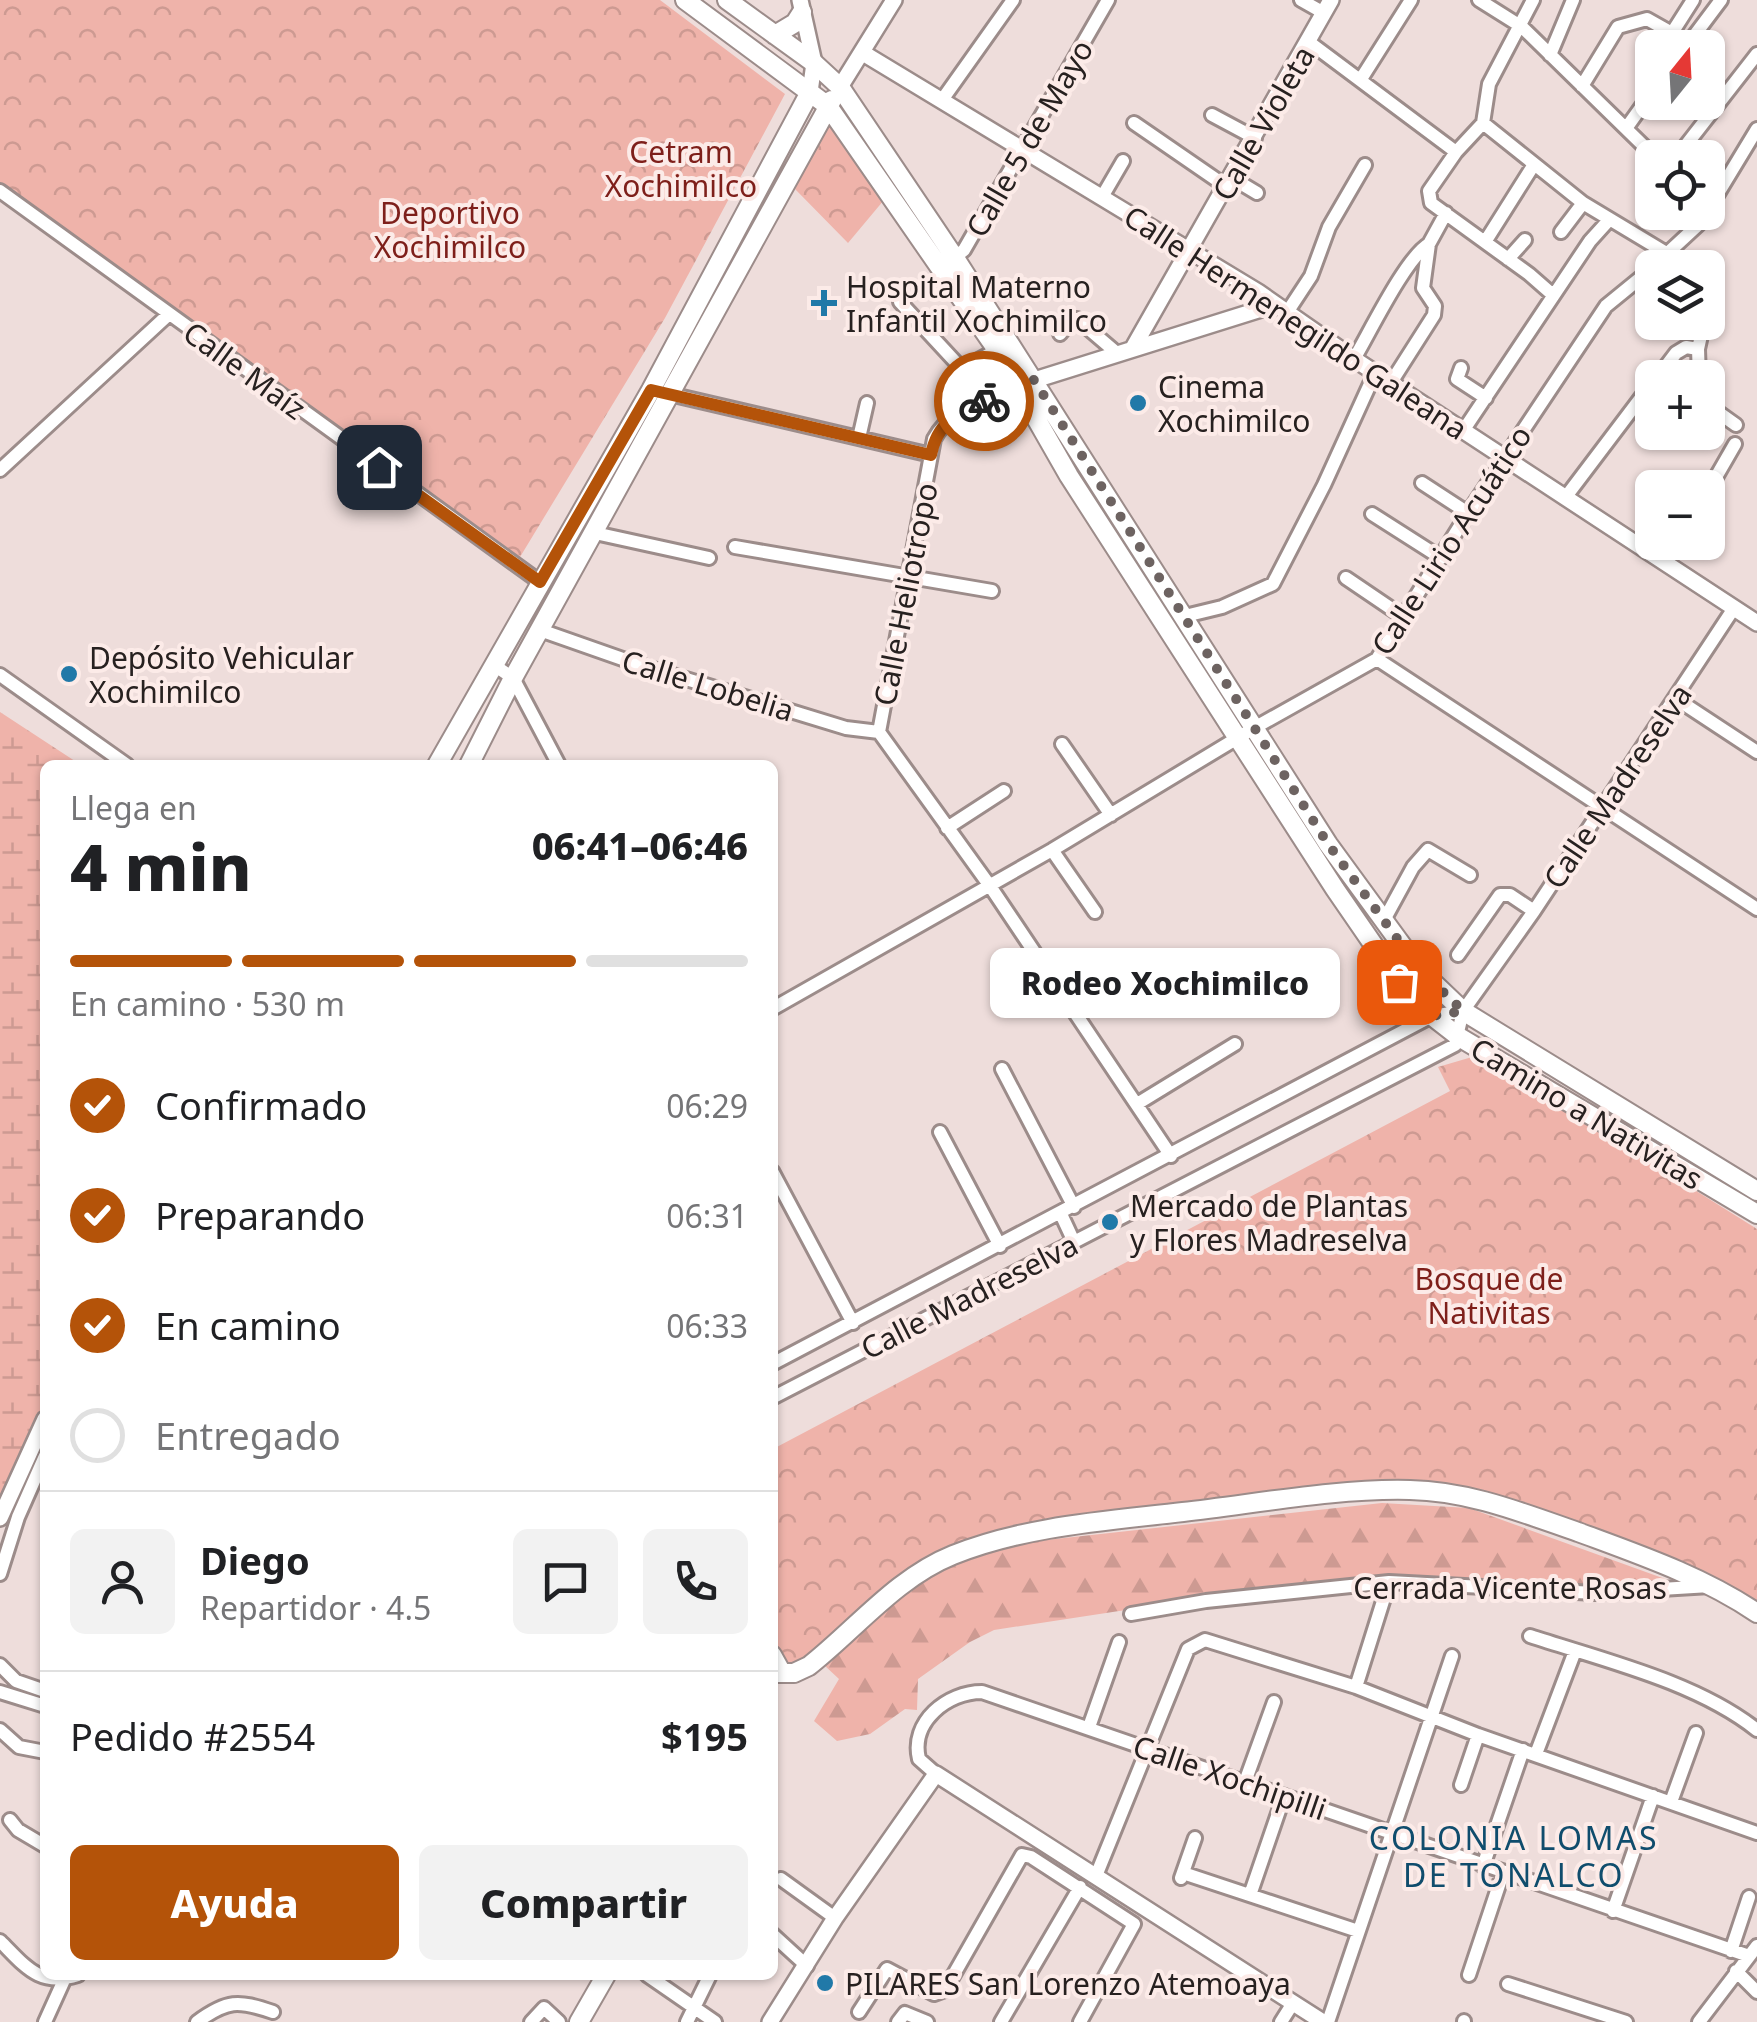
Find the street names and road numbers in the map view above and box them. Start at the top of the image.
street label: Calle 5 de Mayo [956,32,1102,244]
street label: Calle Violeta [1202,38,1324,208]
street label: Calle Hermenegildo Galeana [1116,195,1476,449]
street label: Calle Maíz [176,312,314,428]
street label: Calle Lirio Acuático [1361,417,1541,663]
street label: Calle Heliotropo [863,479,947,709]
street label: Calle Lobelia [617,639,799,731]
street label: Calle Madreselva [1533,676,1701,896]
street label: Camino a Nativitas [1463,1027,1711,1199]
street label: Calle Madreselva [854,1224,1084,1368]
street label: Cerrada Vicente Rosas [1353,1567,1667,1608]
street label: Calle Xochipilli [1128,1725,1332,1829]

